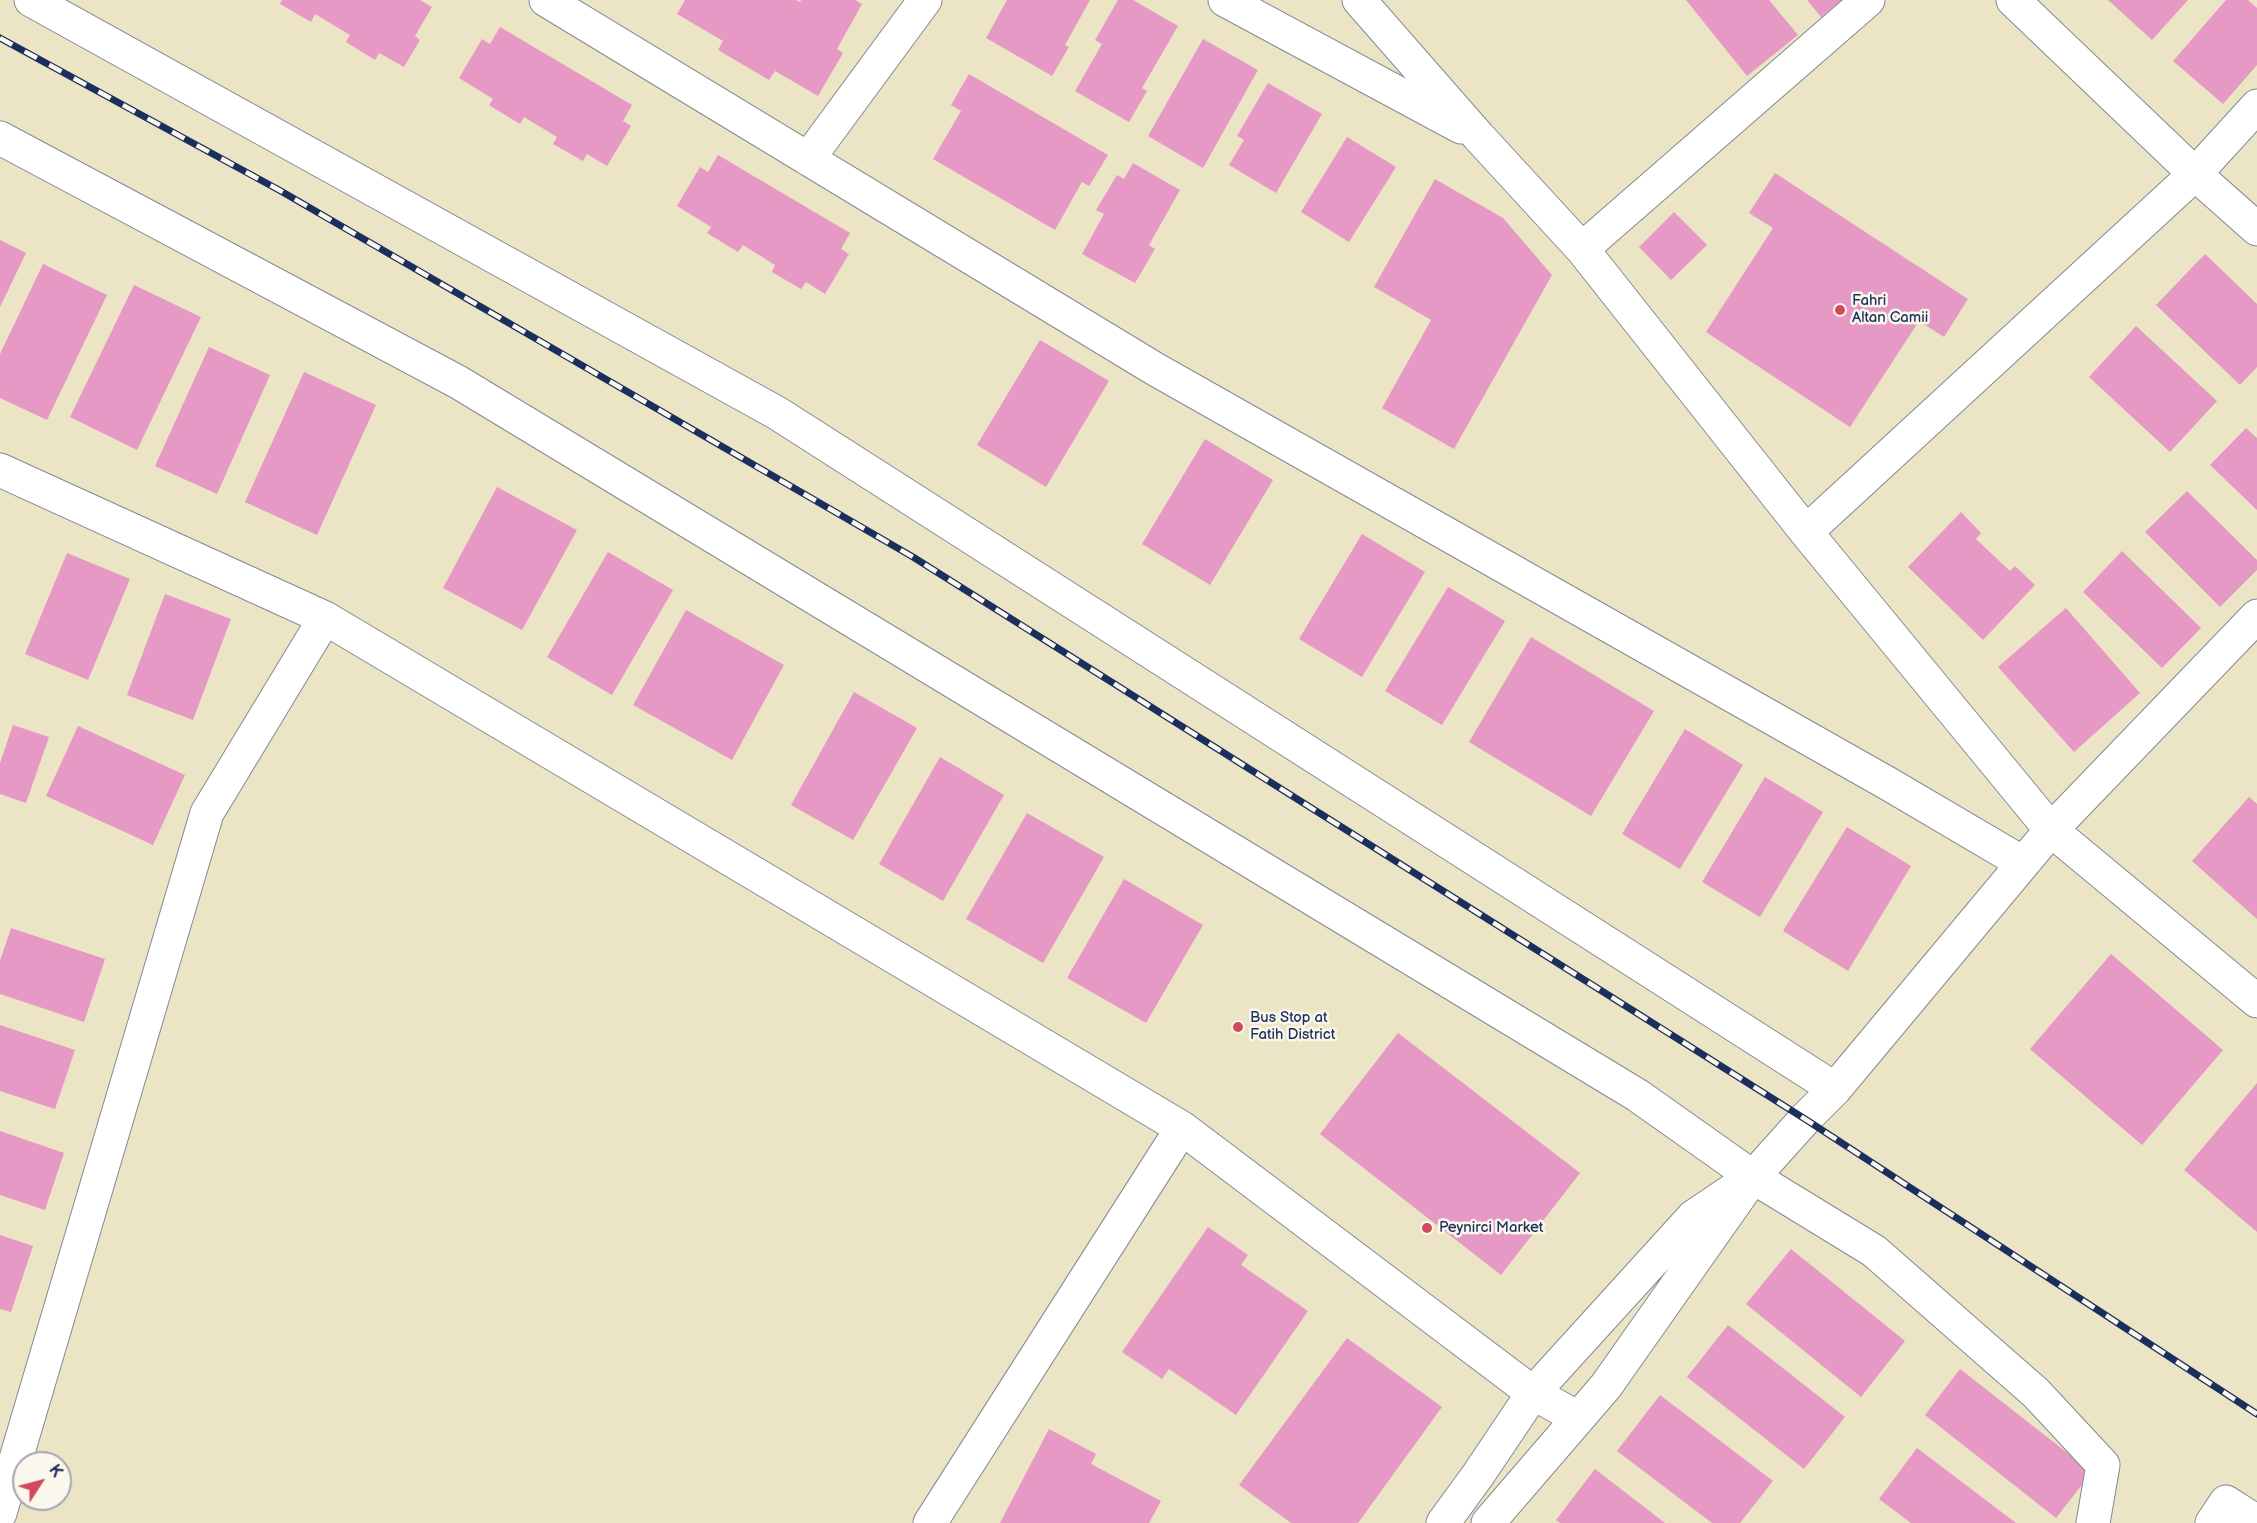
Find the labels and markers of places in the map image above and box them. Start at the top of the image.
place label: Fahri Altan Camii [1852,292,1928,327]
marker: Fahri Altan Camii [1833,303,1847,317]
place label: Bus Stop at Fatih District [1250,1009,1335,1044]
marker: Bus Stop at Fatih District [1231,1020,1245,1034]
place label: Peynirci Market [1439,1219,1543,1237]
marker: Peynirci Market [1420,1221,1434,1235]

